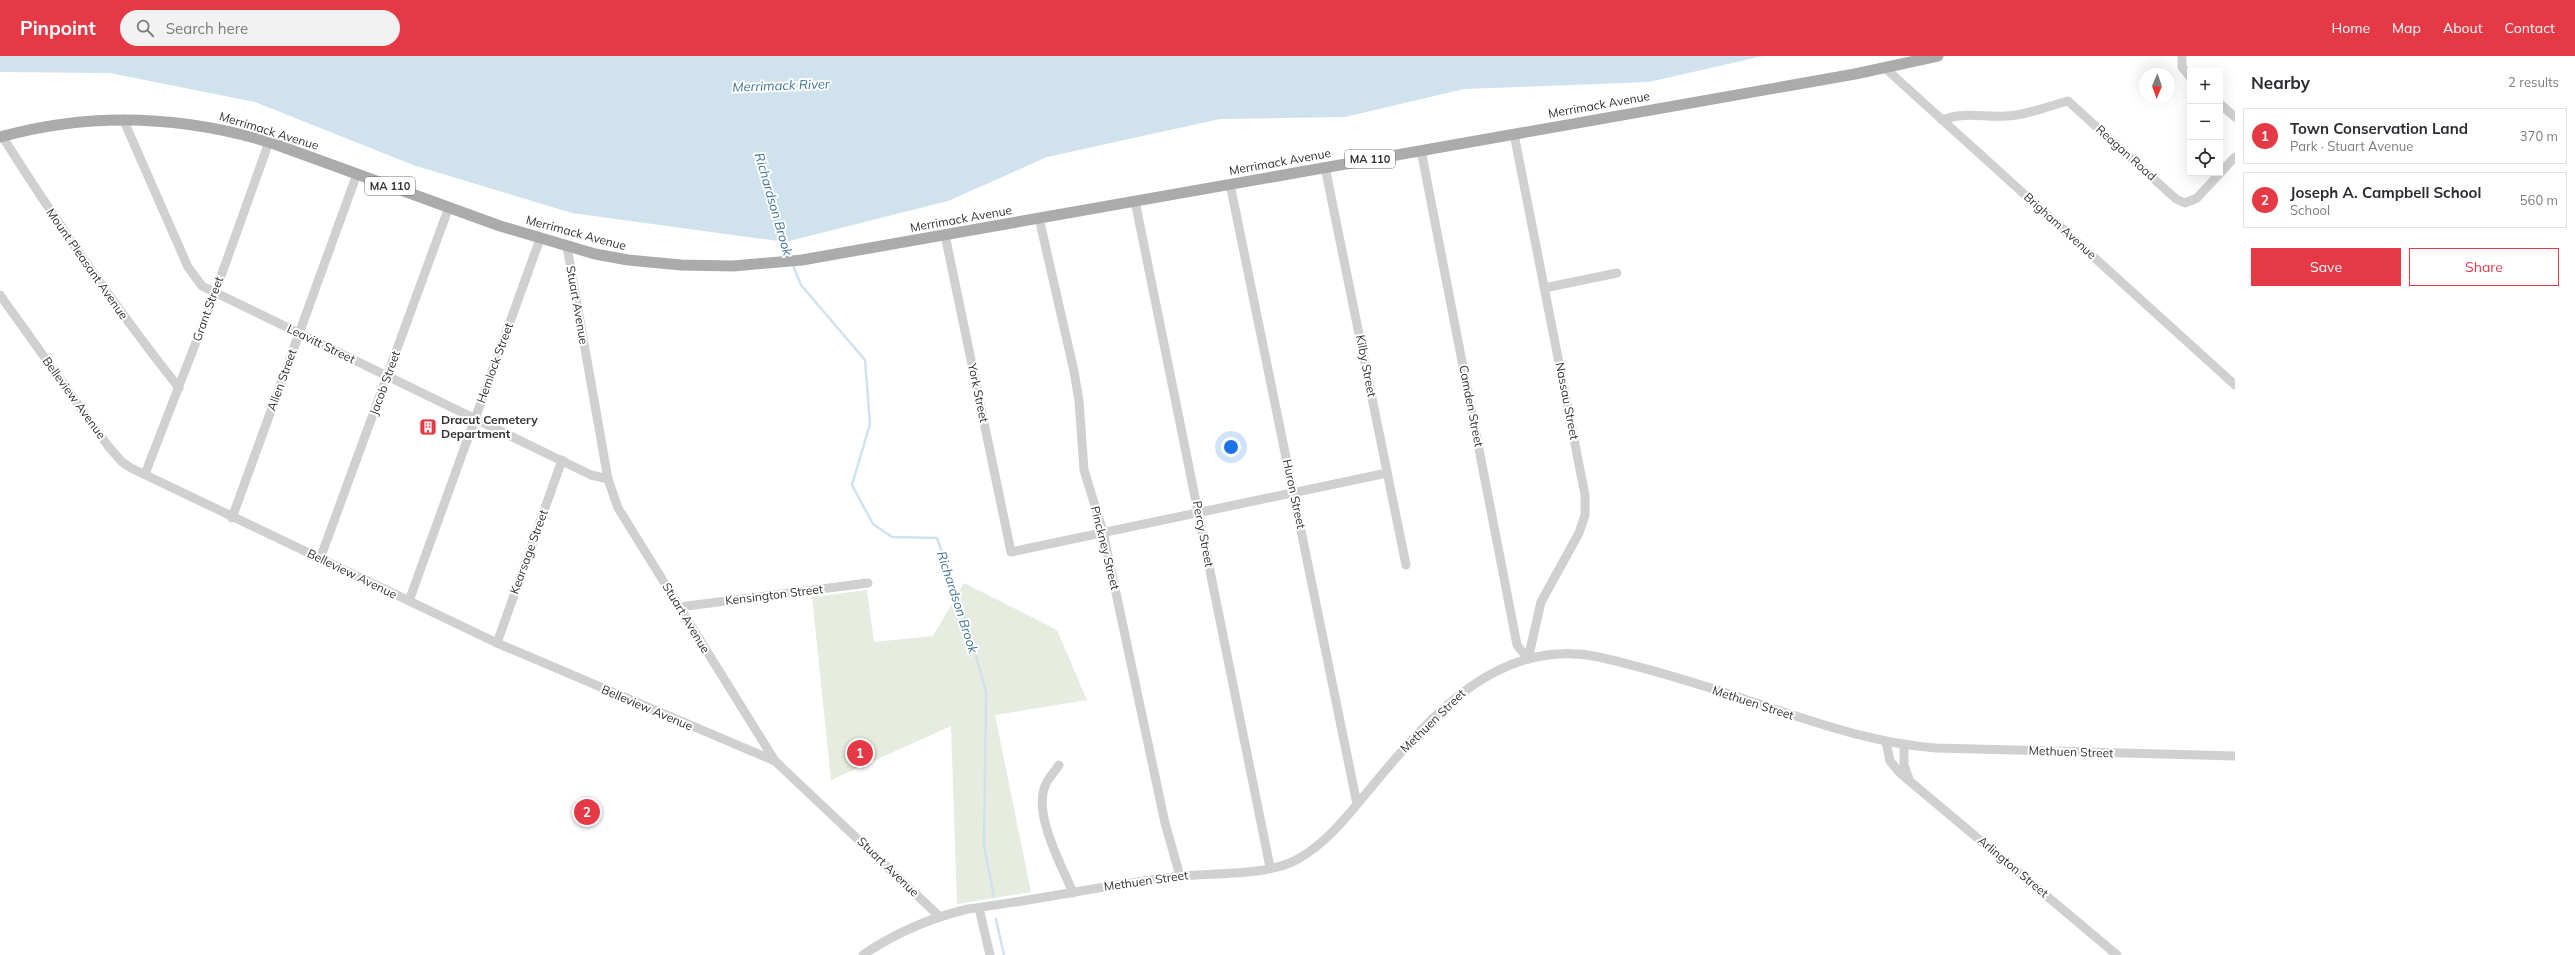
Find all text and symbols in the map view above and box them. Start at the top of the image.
search box [120,10,400,46]
text: Pinpoint [20,16,96,40]
icon: search [134,17,156,39]
text: Search here [166,19,248,38]
text: Home [2331,19,2370,37]
text: Map [2392,19,2421,37]
text: About [2443,19,2483,37]
text: Contact [2505,19,2555,37]
north arrow [2139,68,2175,104]
map controls [2187,68,2223,176]
button: + [2187,68,2223,104]
text: Nearby [2251,72,2310,93]
text: 2 results [2508,74,2559,90]
water label: Merrimack River [732,75,831,95]
street label: Merrimack Avenue [1547,88,1651,121]
button: − [2187,104,2223,140]
street label: Merrimack Avenue [218,108,321,153]
text: Town Conservation Land [2290,119,2468,138]
street label: Reagan Road [2093,122,2160,184]
text: 1 [2261,128,2269,144]
text: 370 m [2520,128,2558,144]
text: Park · Stuart Avenue [2290,138,2413,154]
button: locate [2187,140,2223,176]
street label: Merrimack Avenue [1228,145,1332,178]
road number: MA 110 [1345,150,1395,168]
water label: Richardson Brook [752,151,796,258]
road number: MA 110 [365,177,415,195]
text: Joseph A. Campbell School [2290,183,2481,202]
street label: Brigham Avenue [2021,189,2100,262]
text: 2 [2261,192,2269,208]
text: 560 m [2520,192,2558,208]
street label: Merrimack Avenue [909,202,1013,235]
text: School [2290,202,2330,218]
street label: Mount Pleasant Avenue [43,205,131,322]
street label: Merrimack Avenue [524,212,628,253]
button: Save [2251,248,2401,286]
button: Share [2409,248,2559,286]
street label: Stuart Avenue [563,264,592,345]
street label: Grant Street [189,274,226,343]
street label: Leavitt Street [285,321,358,366]
street label: Hemlock Street [473,321,516,405]
street label: Kilby Street [1353,333,1380,398]
street label: Allen Street [263,347,300,413]
street label: Jacob Street [366,349,403,417]
street label: Belleview Avenue [40,354,109,442]
street label: York Street [965,361,992,424]
street label: Nassau Street [1553,361,1582,441]
street label: Camden Street [1456,364,1487,448]
place label: Dracut Cemetery Department [441,412,538,441]
building icon: Dracut Cemetery Department [418,417,438,437]
your location [1221,437,1241,457]
street label: Huron Street [1280,458,1309,530]
street label: Percy Street [1190,500,1217,568]
street label: Pinckney Street [1088,504,1123,591]
street label: Kearsage Street [506,508,551,596]
street label: Belleview Avenue [305,545,399,602]
water label: Richardson Brook [934,549,982,655]
street label: Stuart Avenue [660,580,713,656]
street label: Kensington Street [724,581,824,608]
street label: Belleview Avenue [599,682,695,734]
street label: Methuen Street [1710,682,1796,723]
street label: Methuen Street [1397,686,1468,756]
pin: 1 [847,738,873,768]
street label: Methuen Street [2028,743,2114,760]
pin: 2 [574,797,600,827]
street label: Arlington Street [1975,833,2052,900]
street label: Stuart Avenue [855,834,922,900]
street label: Methuen Street [1103,867,1189,894]

